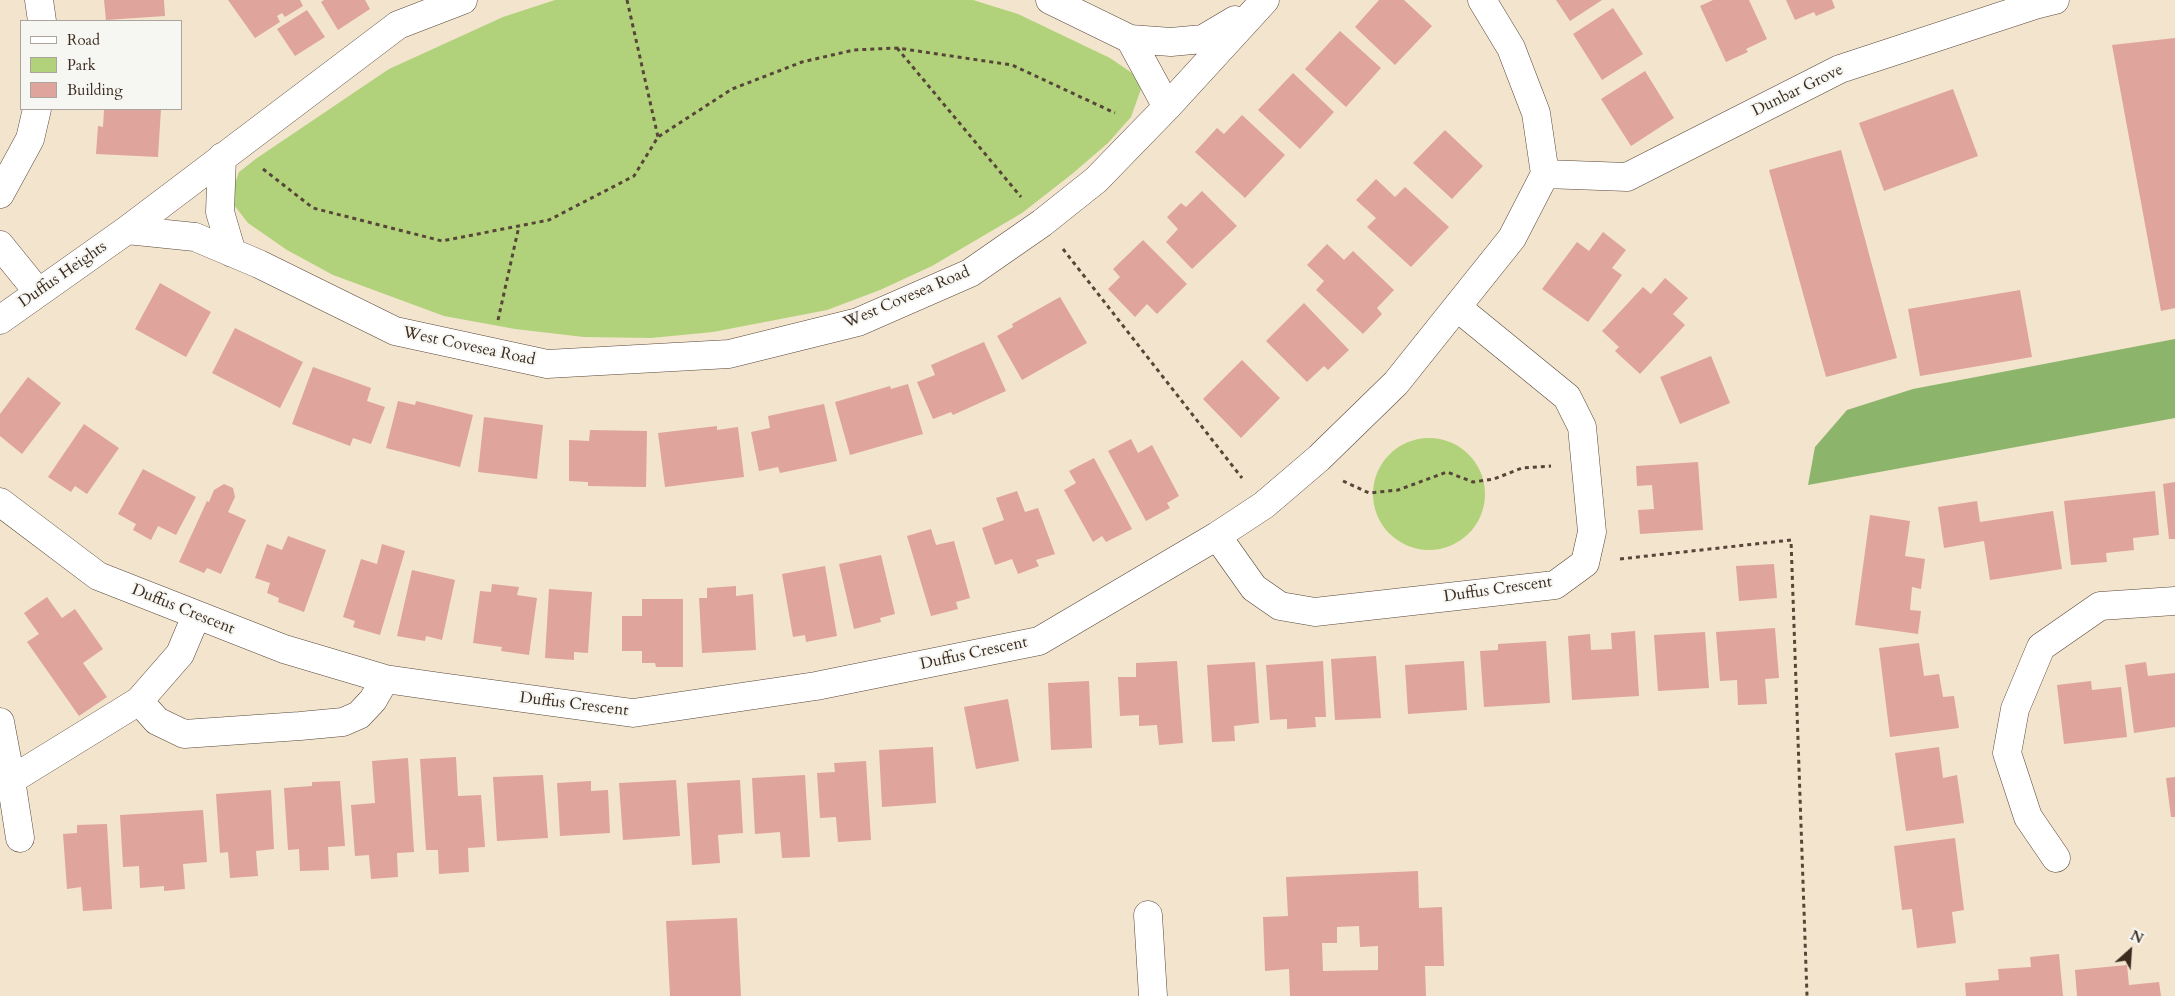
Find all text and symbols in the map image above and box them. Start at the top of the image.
legend [20,20,182,110]
text: Road [67,30,100,50]
text: Park [67,55,96,75]
street label: Dunbar Grove [1749,61,1847,121]
text: Building [67,80,123,100]
street label: Duffus Heights [15,238,111,312]
street label: West Covesea Road [841,263,973,333]
street label: West Covesea Road [401,324,537,370]
street label: Duffus Crescent [1443,573,1553,607]
street label: Duffus Crescent [129,581,237,639]
street label: Duffus Crescent [919,633,1029,675]
street label: Duffus Crescent [519,689,629,721]
north arrow [2105,926,2155,976]
text: N [2127,926,2146,948]

